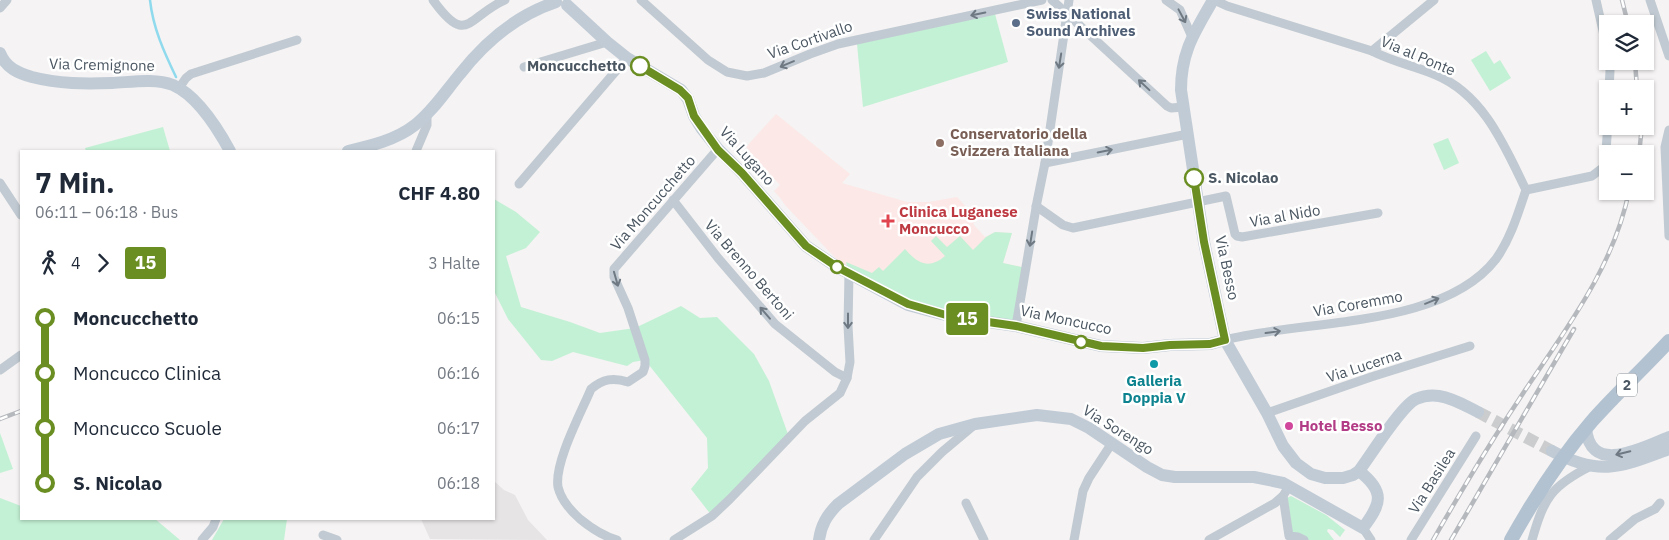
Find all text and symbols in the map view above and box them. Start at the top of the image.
place label: Swiss National Sound Archives [1026,4,1136,40]
one-way arrow [1177,8,1187,23]
one-way arrow [970,10,986,19]
map controls [1599,15,1654,200]
button: layers [1599,15,1654,70]
street label: Via Cortivallo [765,16,855,63]
marker: Swiss National Sound Archives [1010,17,1022,29]
street label: Via al Ponte [1378,31,1458,80]
one-way arrow [1054,53,1064,69]
street label: Via Cremignone [49,54,155,75]
place label: Moncucchetto [527,56,626,75]
marker: Moncucchetto [630,56,650,76]
one-way arrow [780,59,795,69]
one-way arrow [1138,79,1151,91]
button: + [1599,80,1654,135]
street label: Via Lugano [716,122,779,189]
place label: Conservatorio della Svizzera Italiana [950,124,1088,160]
marker: Conservatorio della Svizzera Italiana [934,137,946,149]
button: − [1599,145,1654,200]
one-way arrow [1097,146,1113,155]
street label: Via Moncucchetto [606,151,699,254]
text: 7 Min. [35,164,115,201]
marker: S. Nicolao [1184,168,1204,188]
place label: S. Nicolao [1208,168,1278,187]
text: CHF 4.80 [398,181,480,205]
street label: Via al Nido [1248,200,1322,231]
text: 06:11 – 06:18 · Bus [35,202,178,222]
place label: Clinica Luganese Moncucco [899,202,1018,238]
marker: Clinica Luganese Moncucco [881,214,895,228]
street label: Via Brenno Bertoni [701,216,798,324]
one-way arrow [1025,230,1035,246]
street label: Via Besso [1211,234,1244,302]
icon: walk [35,249,63,277]
icon: forward [89,249,117,277]
text: 15 [135,251,156,274]
text: 4 [71,253,81,273]
text: 3 Halte [428,253,480,273]
unlabelled marker [830,260,844,274]
one-way arrow [612,271,621,287]
street label: Via Coremmo [1312,286,1404,321]
one-way arrow [1425,296,1440,305]
street label: Via Moncucco [1019,301,1114,338]
line badge: 15 [944,303,990,335]
text: Moncucchetto [73,306,198,330]
one-way arrow [760,306,771,319]
text: 15 [956,307,978,330]
text: 06:15 [437,308,480,328]
one-way arrow [843,313,853,329]
one-way arrow [1265,327,1281,337]
unlabelled marker [1074,335,1088,349]
street label: Via Lucerna [1324,344,1404,387]
marker: Galleria Doppia V [1148,358,1160,370]
text: Moncucco Clinica [73,361,221,385]
text: 06:16 [437,363,480,383]
place label: Galleria Doppia V [1122,371,1186,407]
road number: 2 [1617,374,1637,396]
street label: Via Sorengo [1079,400,1157,459]
text: Moncucco Scuole [73,416,222,440]
place label: Hotel Besso [1299,416,1382,435]
text: 06:17 [437,418,480,438]
marker: Hotel Besso [1283,420,1295,432]
street label: Via Basilea [1404,444,1459,517]
one-way arrow [1615,449,1631,458]
text: S. Nicolao [73,471,162,495]
text: 06:18 [437,473,480,493]

